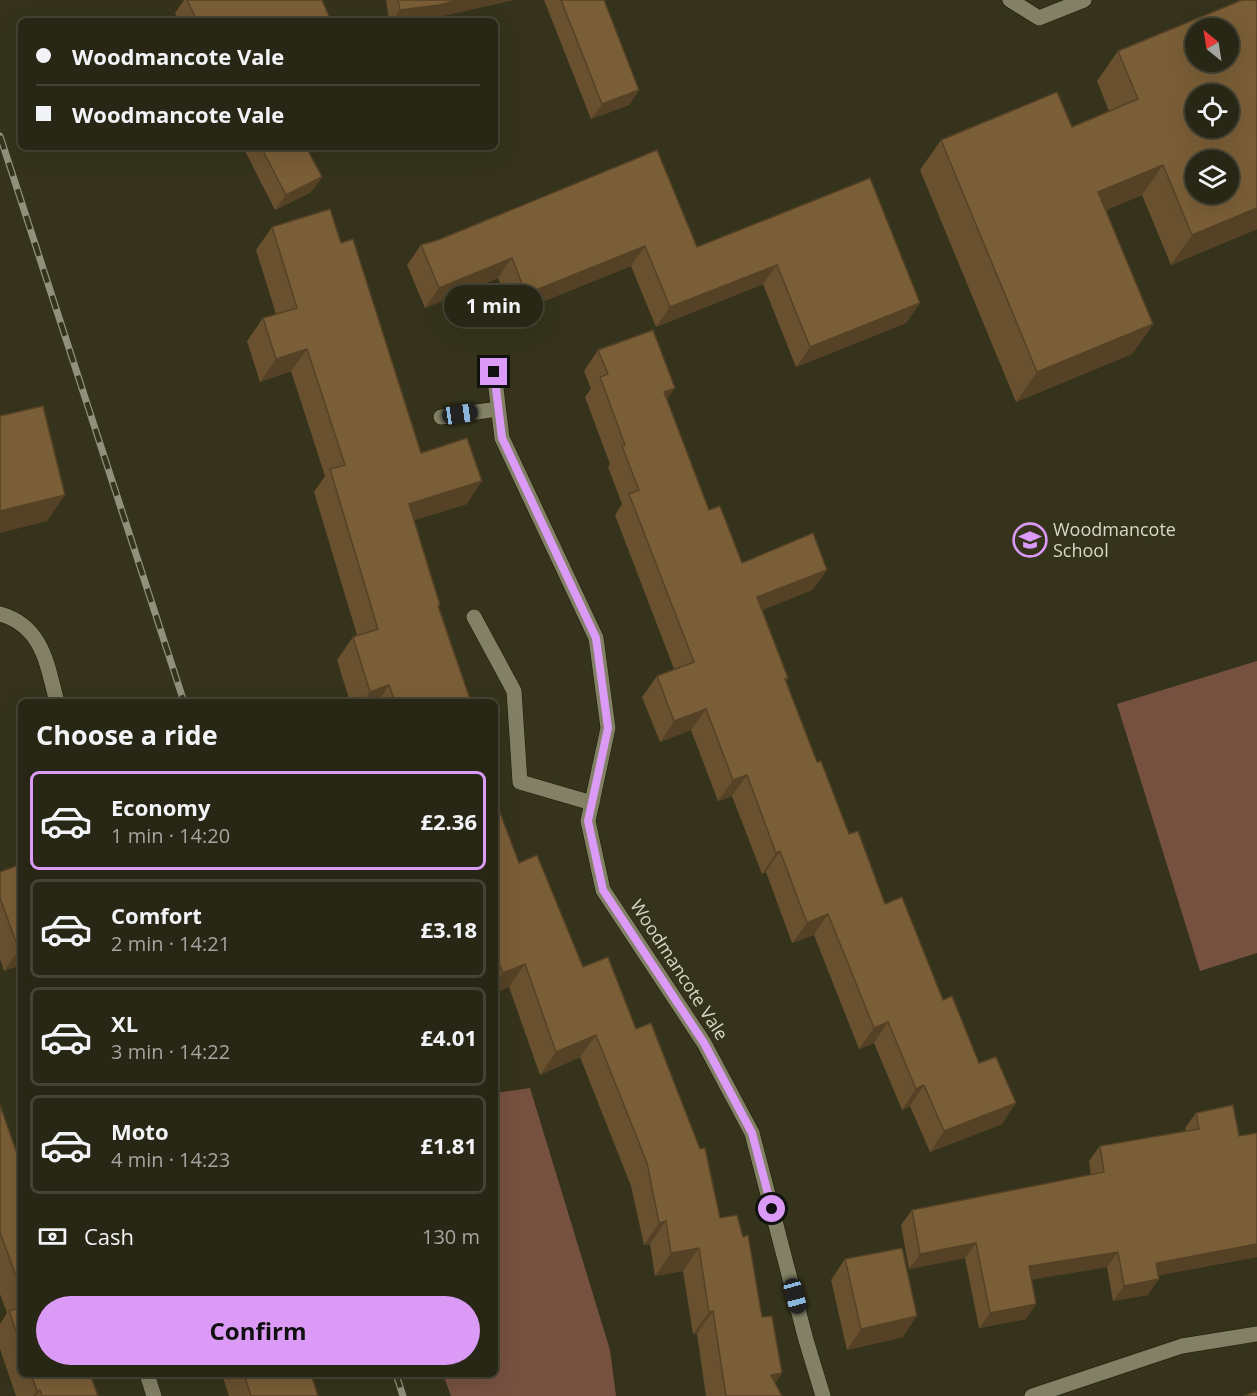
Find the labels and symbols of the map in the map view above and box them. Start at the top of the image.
north arrow [1185,18,1239,72]
callout: 1 min [444,285,544,327]
route end [480,358,507,385]
car [441,403,479,425]
place label: Woodmancote School [1053,517,1176,562]
school or university icon: Woodmancote School [1012,522,1048,558]
street label: Woodmancote Vale [625,895,734,1044]
route start [758,1195,785,1222]
car [782,1276,808,1316]

